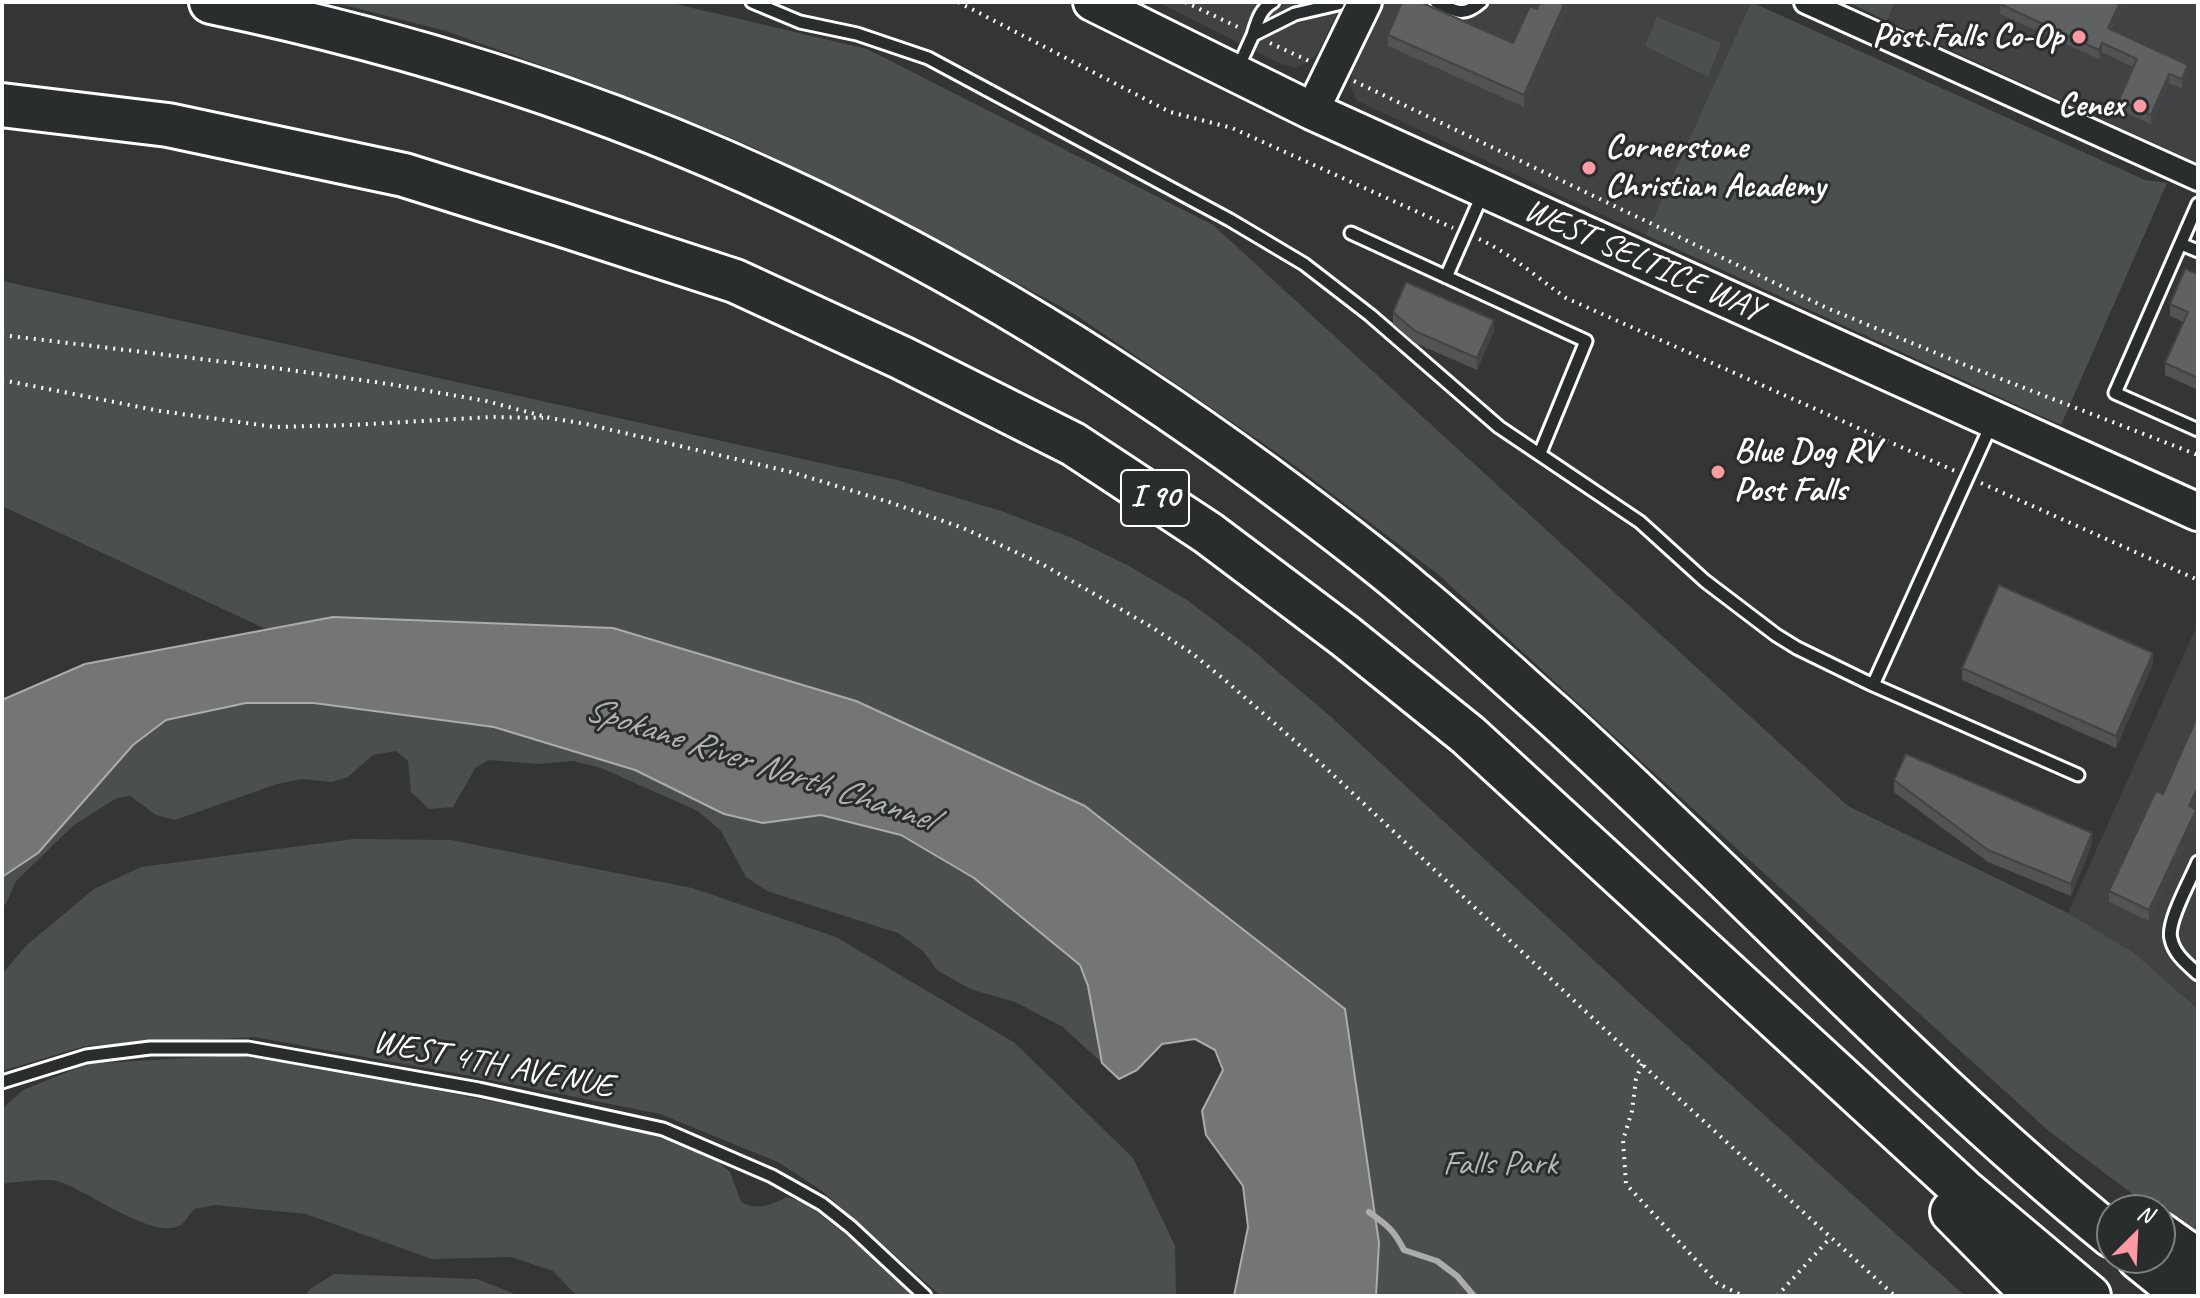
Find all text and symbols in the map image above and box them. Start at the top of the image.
place label: Post Falls Co-Op [1872,17,2063,57]
marker: Post Falls Co-Op [2070,28,2088,46]
place label: Cenex [2058,86,2124,126]
marker: Cenex [2131,97,2149,115]
place label: Cornerstone Christian Academy [1605,128,1825,208]
marker: Cornerstone Christian Academy [1580,159,1598,177]
street label: WEST SELTICE WAY [1517,190,1769,332]
place label: Blue Dog RV Post Falls [1734,432,1879,512]
marker: Blue Dog RV Post Falls [1709,463,1727,481]
road number: I 90 [1121,470,1189,526]
water label: Spokane River North Channel [579,688,939,842]
street label: WEST 4TH AVENUE [370,1022,616,1108]
park label: Falls Park [1443,1145,1557,1185]
north arrow [2096,1194,2176,1274]
text: N [2133,1198,2157,1229]

